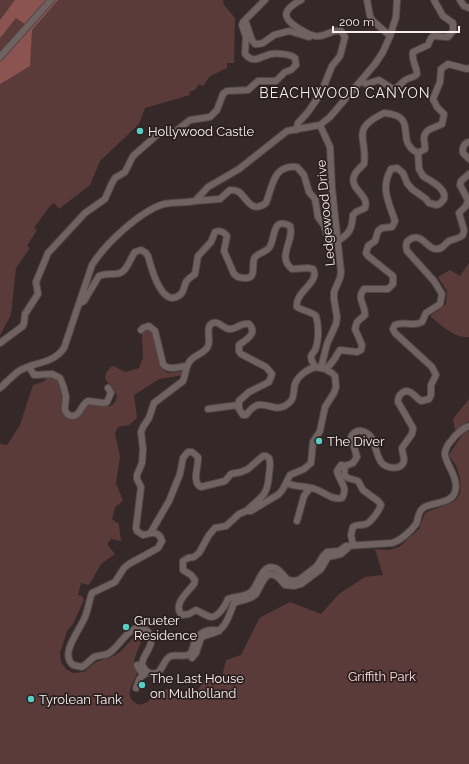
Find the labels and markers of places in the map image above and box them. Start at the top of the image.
place label: Hollywood Castle [148,124,254,139]
marker: Hollywood Castle [135,126,145,136]
place label: The Diver [327,434,385,449]
marker: The Diver [314,436,324,446]
place label: Grueter Residence [134,613,197,643]
marker: Grueter Residence [121,622,131,632]
place label: The Last House on Mulholland [150,671,244,701]
marker: The Last House on Mulholland [137,680,147,690]
place label: Tyrolean Tank [39,692,122,707]
marker: Tyrolean Tank [26,694,36,704]

